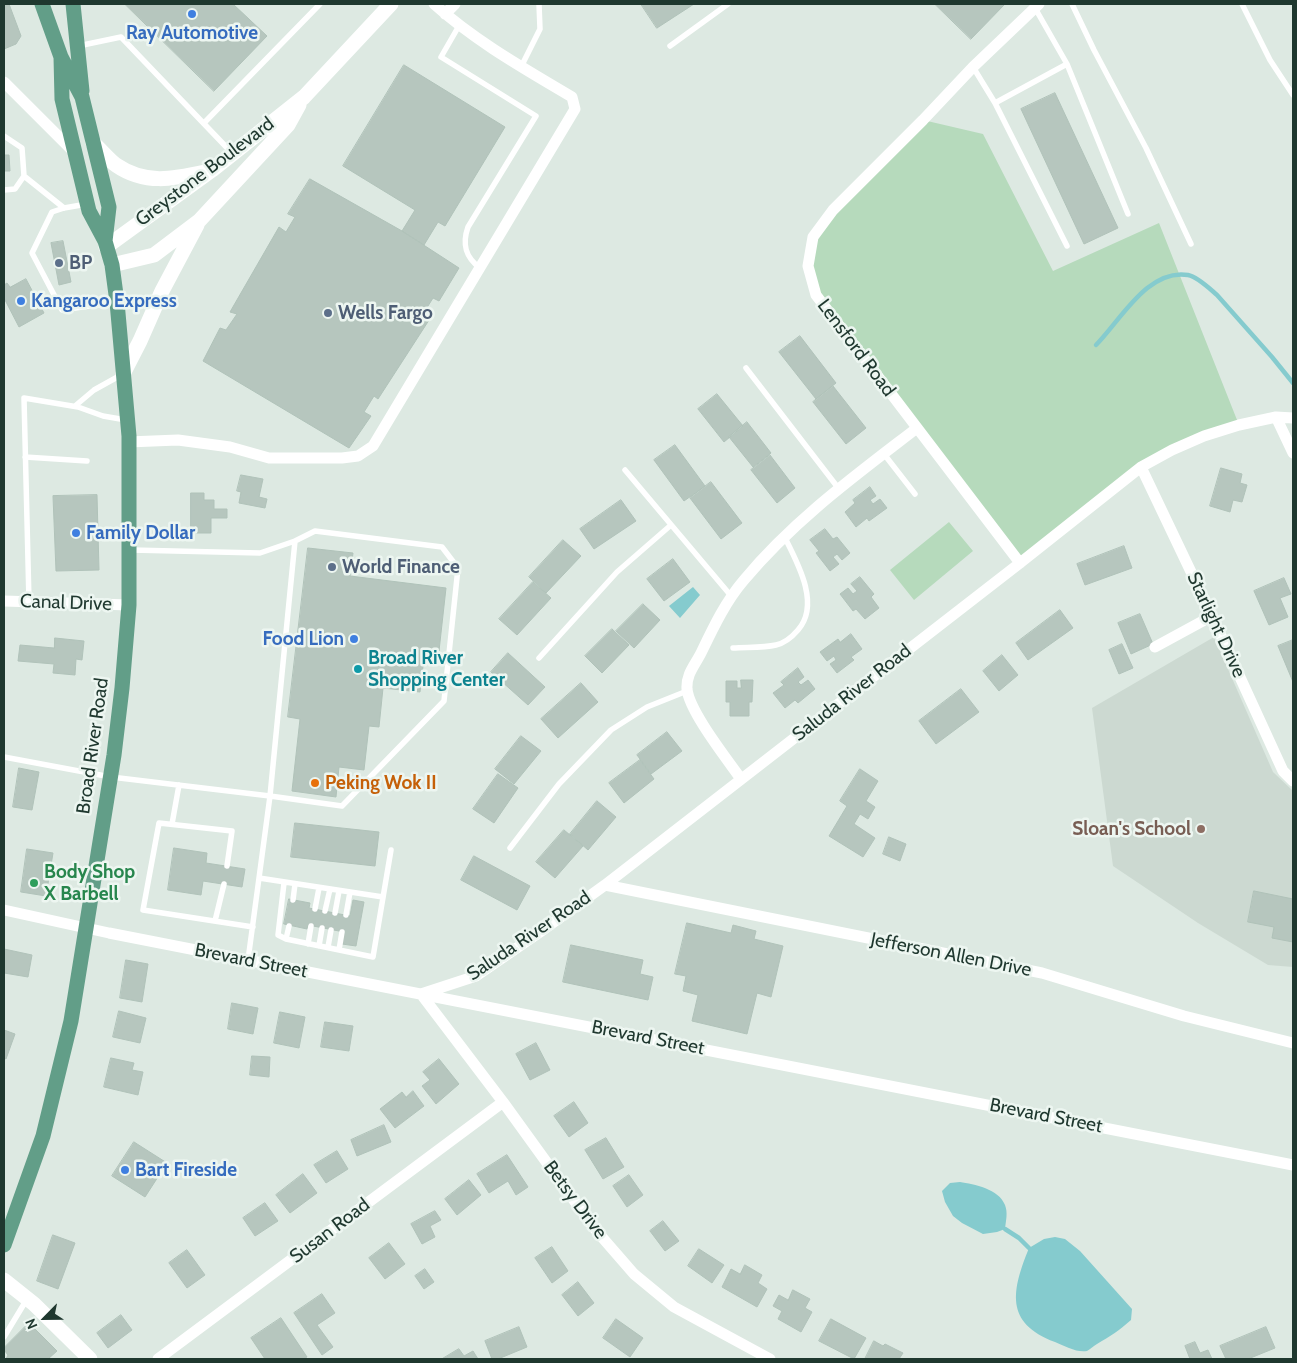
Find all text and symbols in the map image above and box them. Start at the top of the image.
marker: Ray Automotive [186,8,198,20]
place label: Ray Automotive [126,22,258,44]
street label: Greystone Boulevard [131,113,279,231]
place label: BP [69,252,92,274]
marker: BP [53,257,65,269]
place label: Kangaroo Express [31,290,177,312]
marker: Kangaroo Express [15,295,27,307]
street label: Lensford Road [812,295,900,401]
place label: Wells Fargo [338,302,433,324]
marker: Wells Fargo [322,307,334,319]
place label: Family Dollar [86,522,195,544]
marker: Family Dollar [70,527,82,539]
place label: World Finance [342,556,460,578]
marker: World Finance [326,561,338,573]
street label: Starlight Drive [1182,569,1250,681]
street label: Canal Drive [20,590,112,616]
place label: Food Lion [263,628,344,650]
marker: Food Lion [348,633,360,645]
street label: Saluda River Road [788,640,916,746]
place label: Broad River Shopping Center [368,647,505,691]
marker: Broad River Shopping Center [352,663,364,675]
street label: Broad River Road [72,677,114,815]
place label: Peking Wok II [325,772,437,794]
marker: Peking Wok II [309,777,321,789]
place label: Sloan's School [1072,818,1191,840]
marker: Sloan's School [1195,823,1207,835]
place label: Body Shop X Barbell [44,861,135,905]
marker: Body Shop X Barbell [28,877,40,889]
street label: Saluda River Road [463,886,595,986]
street label: Jefferson Allen Drive [869,928,1033,982]
street label: Brevard Street [193,939,309,983]
street label: Brevard Street [590,1016,706,1060]
street label: Brevard Street [988,1094,1104,1138]
street label: Betsy Drive [538,1156,612,1244]
place label: Bart Fireside [135,1159,237,1181]
marker: Bart Fireside [119,1164,131,1176]
street label: Susan Road [286,1194,374,1268]
north arrow [20,1293,70,1343]
text: N [21,1316,41,1332]

